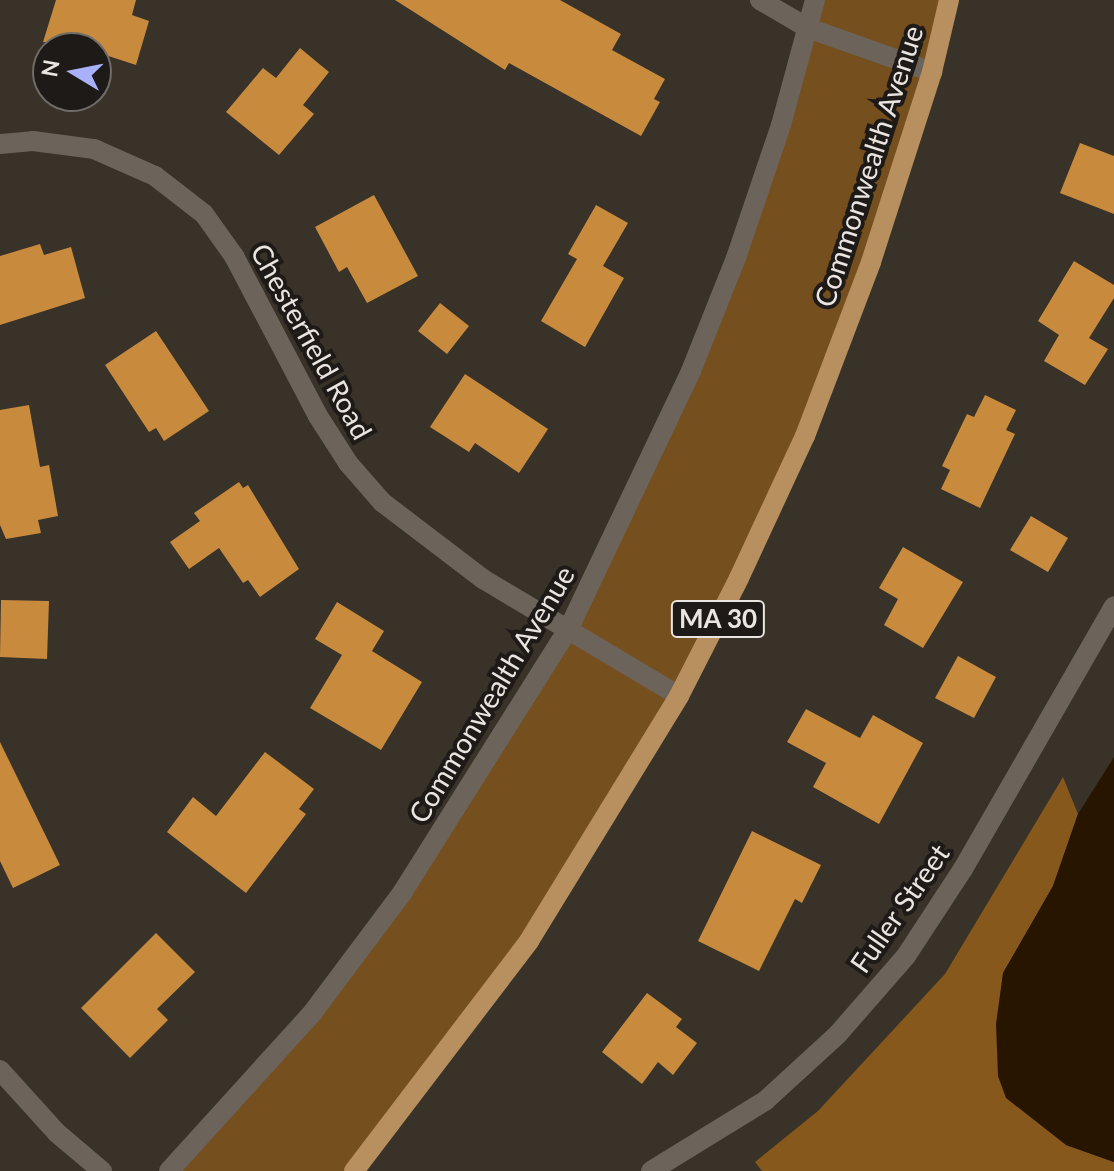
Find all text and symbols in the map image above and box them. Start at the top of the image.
street label: Commonwealth Avenue [807,21,929,311]
north arrow [32,32,112,112]
text: N [35,57,65,79]
street label: Chesterfield Road [244,237,380,445]
street label: Commonwealth Avenue [401,559,581,829]
road number: MA 30 [670,597,766,641]
street label: Fuller Street [842,837,956,979]

